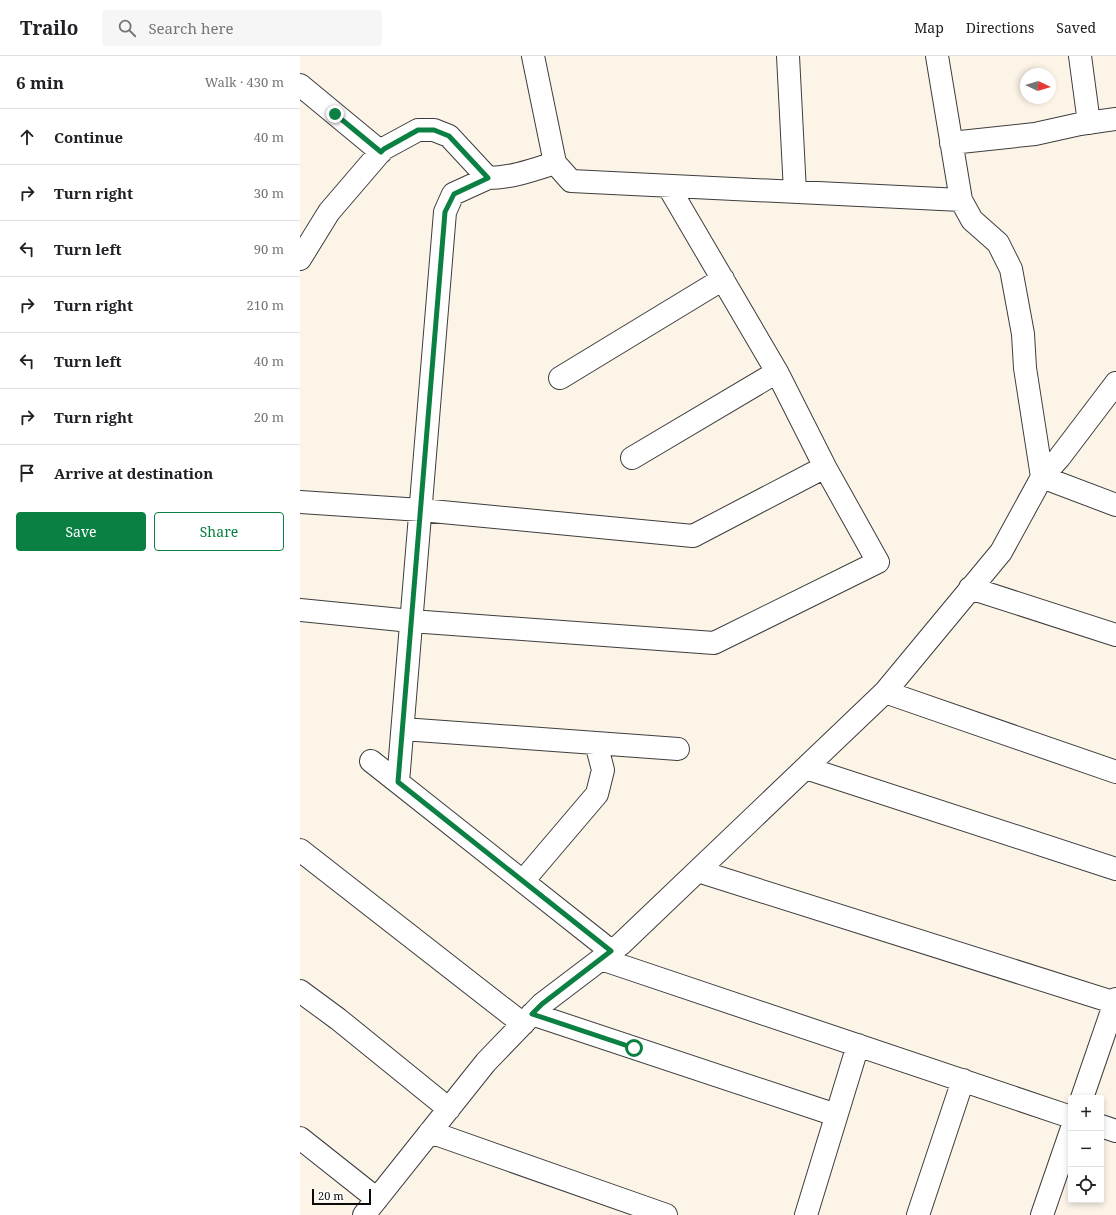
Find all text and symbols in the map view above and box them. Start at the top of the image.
search box [102,10,382,46]
text: Trailo [20,15,78,41]
icon: search [116,17,138,39]
text: Search here [148,18,234,38]
text: Map [914,18,944,37]
text: Directions [966,18,1034,37]
text: Saved [1056,18,1096,37]
north arrow [1020,68,1056,104]
text: 6 min [16,71,64,94]
text: Walk · 430 m [205,73,284,91]
route end [326,105,344,123]
icon: ahead [16,126,38,148]
text: Continue [54,127,123,147]
text: 40 m [254,128,284,146]
icon: right [16,182,38,204]
text: Turn right [54,183,133,203]
text: 30 m [254,184,284,202]
icon: left [16,238,38,260]
text: Turn left [54,239,122,259]
text: 90 m [254,240,284,258]
icon: right [16,294,38,316]
text: Turn right [54,295,133,315]
text: 210 m [247,296,284,314]
icon: left [16,350,38,372]
text: Turn left [54,351,122,371]
text: 40 m [254,352,284,370]
icon: right [16,406,38,428]
text: Turn right [54,407,133,427]
text: 20 m [254,408,284,426]
icon: arrive [16,462,38,484]
text: Arrive at destination [54,463,213,483]
button: Save [16,512,146,551]
button: Share [154,512,284,551]
route start [625,1039,643,1057]
map controls [1068,1095,1104,1203]
button: + [1068,1095,1104,1131]
button: − [1068,1131,1104,1167]
button: locate [1068,1167,1104,1203]
scale bar [312,1187,371,1206]
text: 20 m [318,1188,344,1203]

